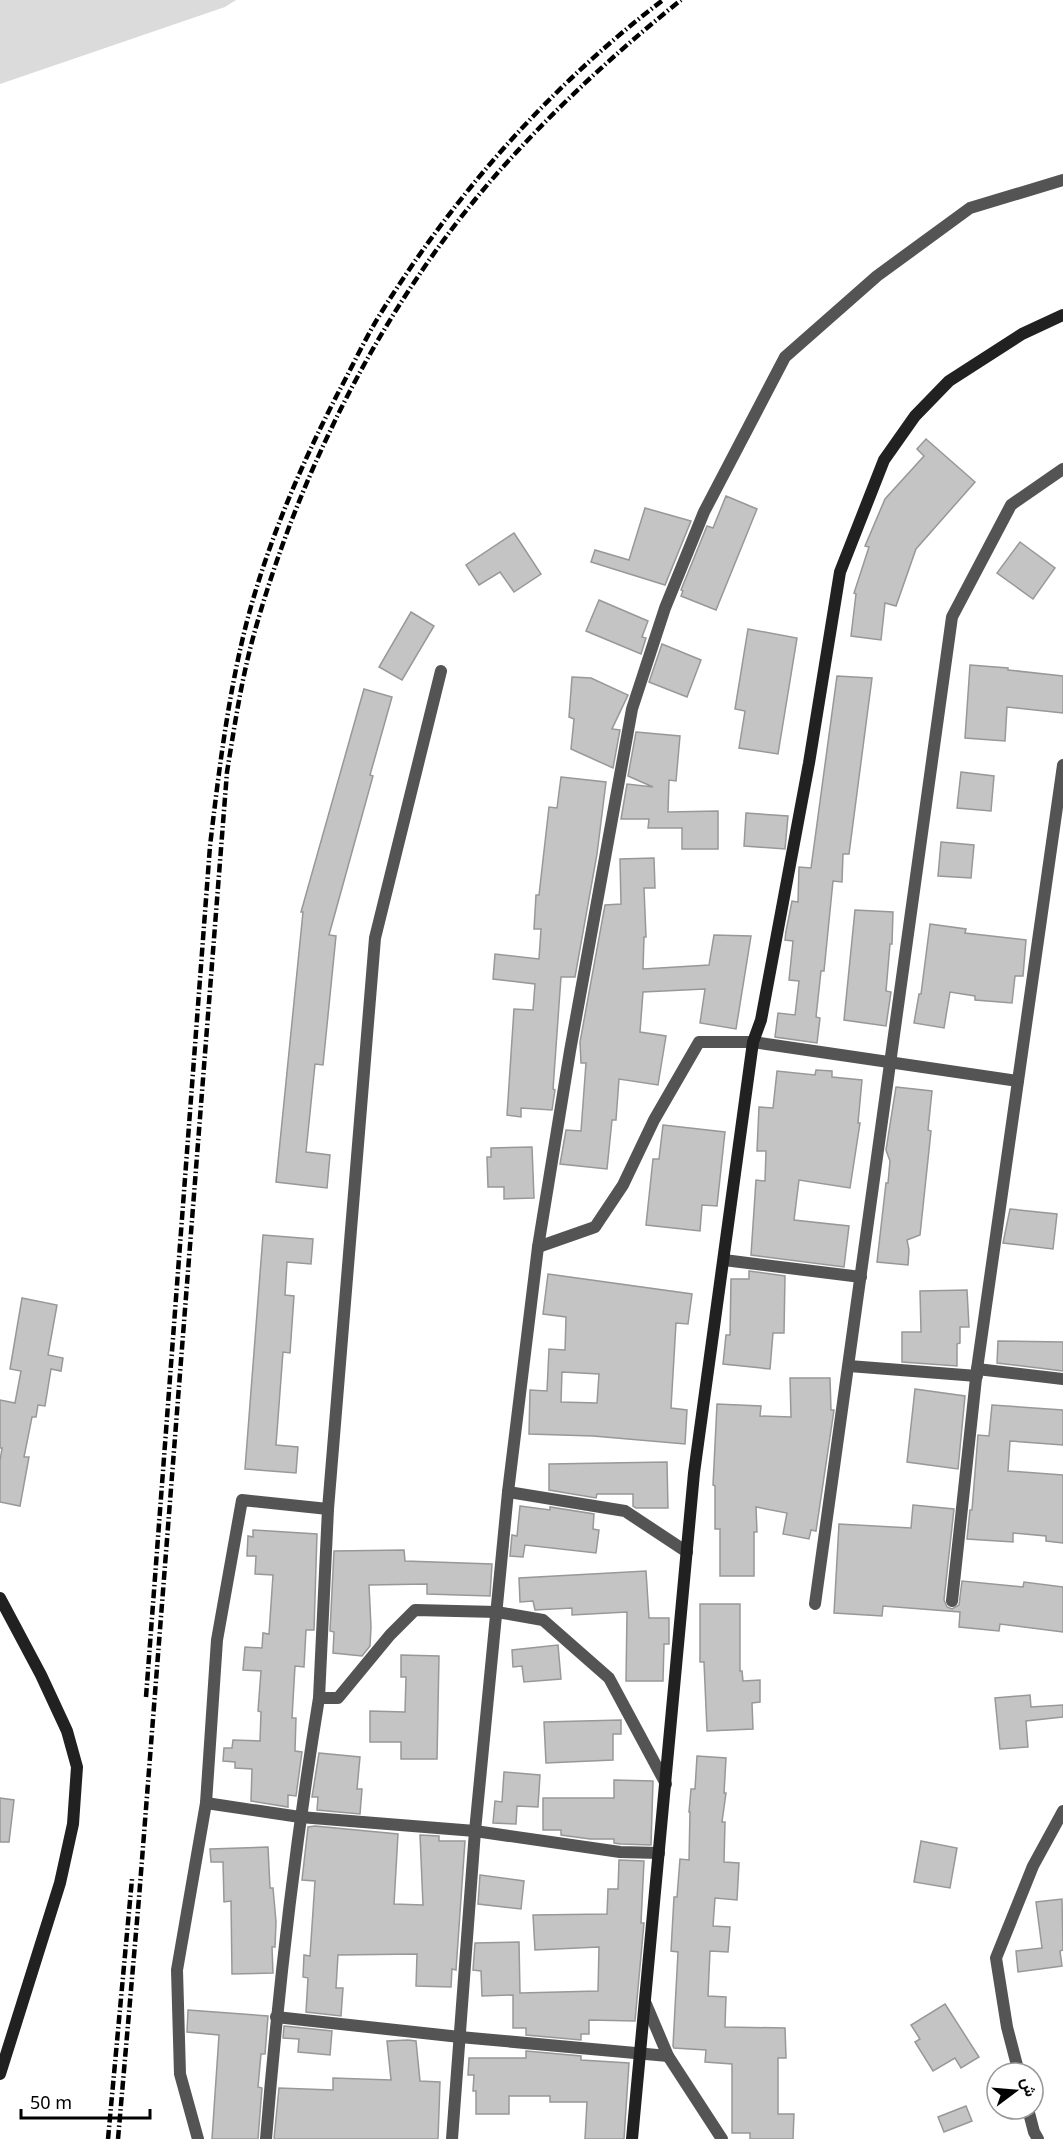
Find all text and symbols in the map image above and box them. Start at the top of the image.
north arrow [985,2061,1045,2121]
text: ش [1016,2075,1043,2099]
scale bar [21,2082,150,2120]
text: 50 m [30,2090,72,2114]

